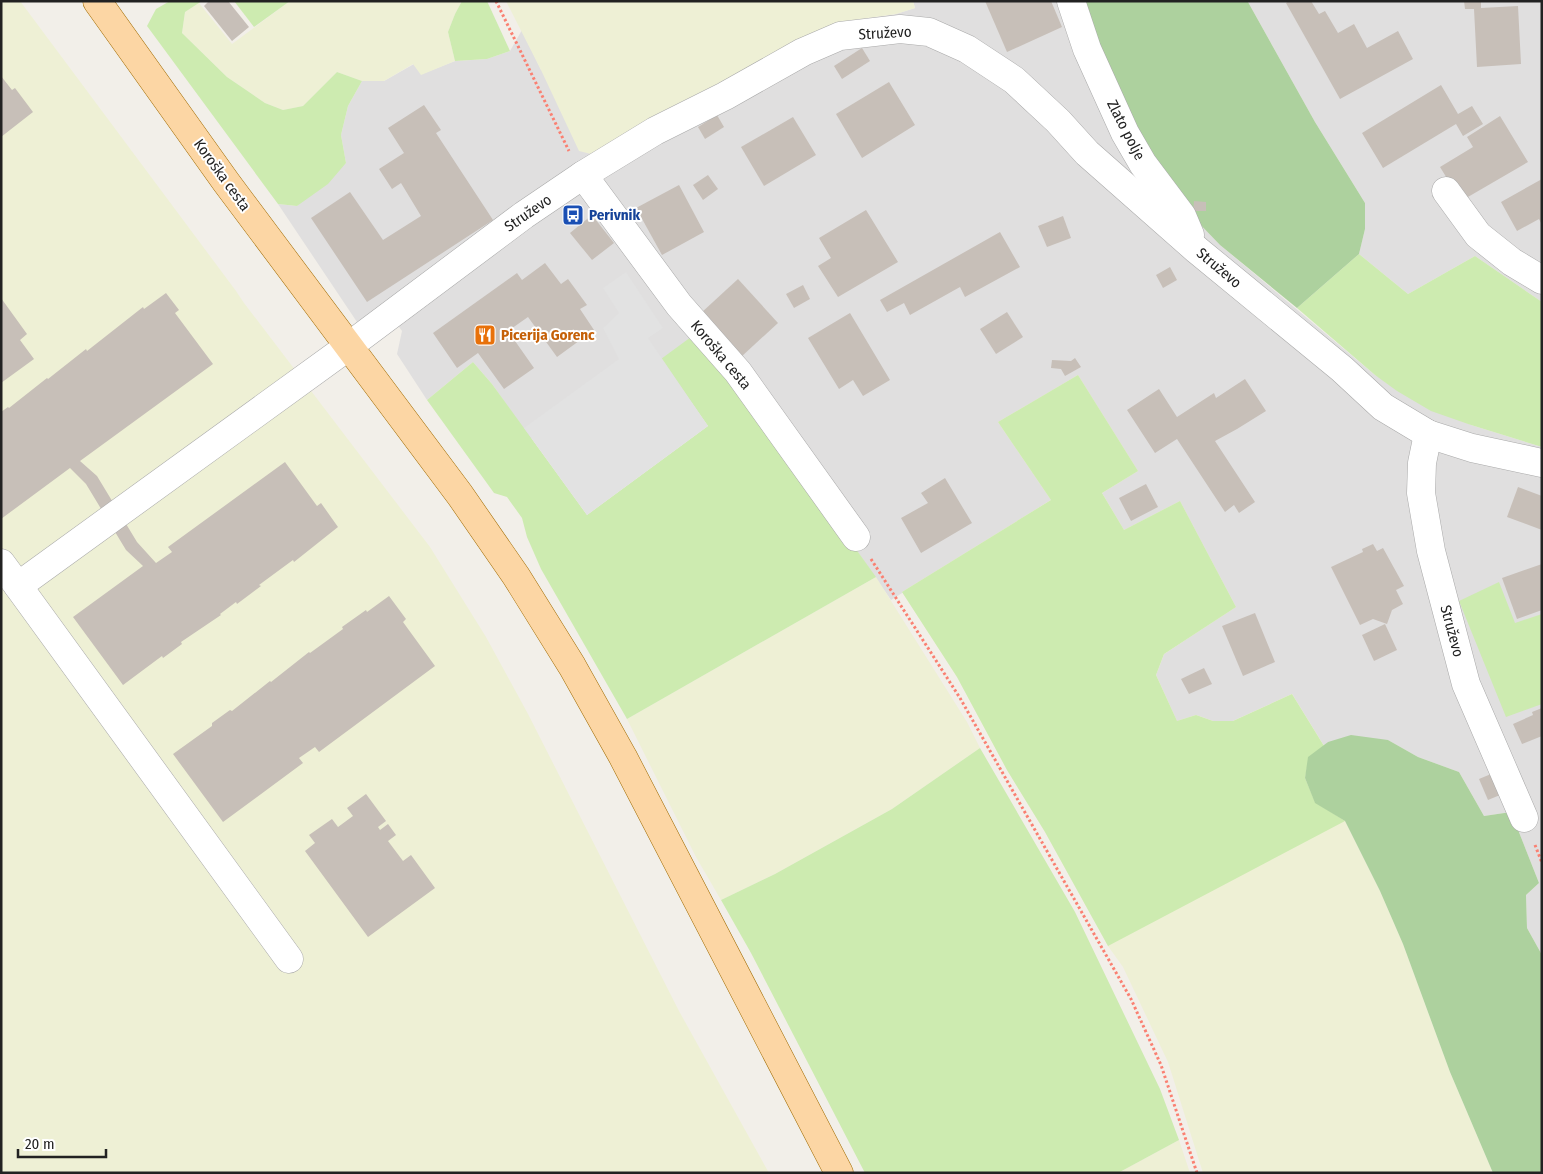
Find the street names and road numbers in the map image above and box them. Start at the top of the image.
street label: Struževo [858,23,912,43]
street label: Zlato polje [1103,97,1149,163]
street label: Koroška cesta [190,136,254,214]
street label: Struževo [501,190,555,236]
street label: Struževo [1193,244,1245,292]
street label: Koroška cesta [687,317,755,393]
street label: Struževo [1436,603,1468,659]

